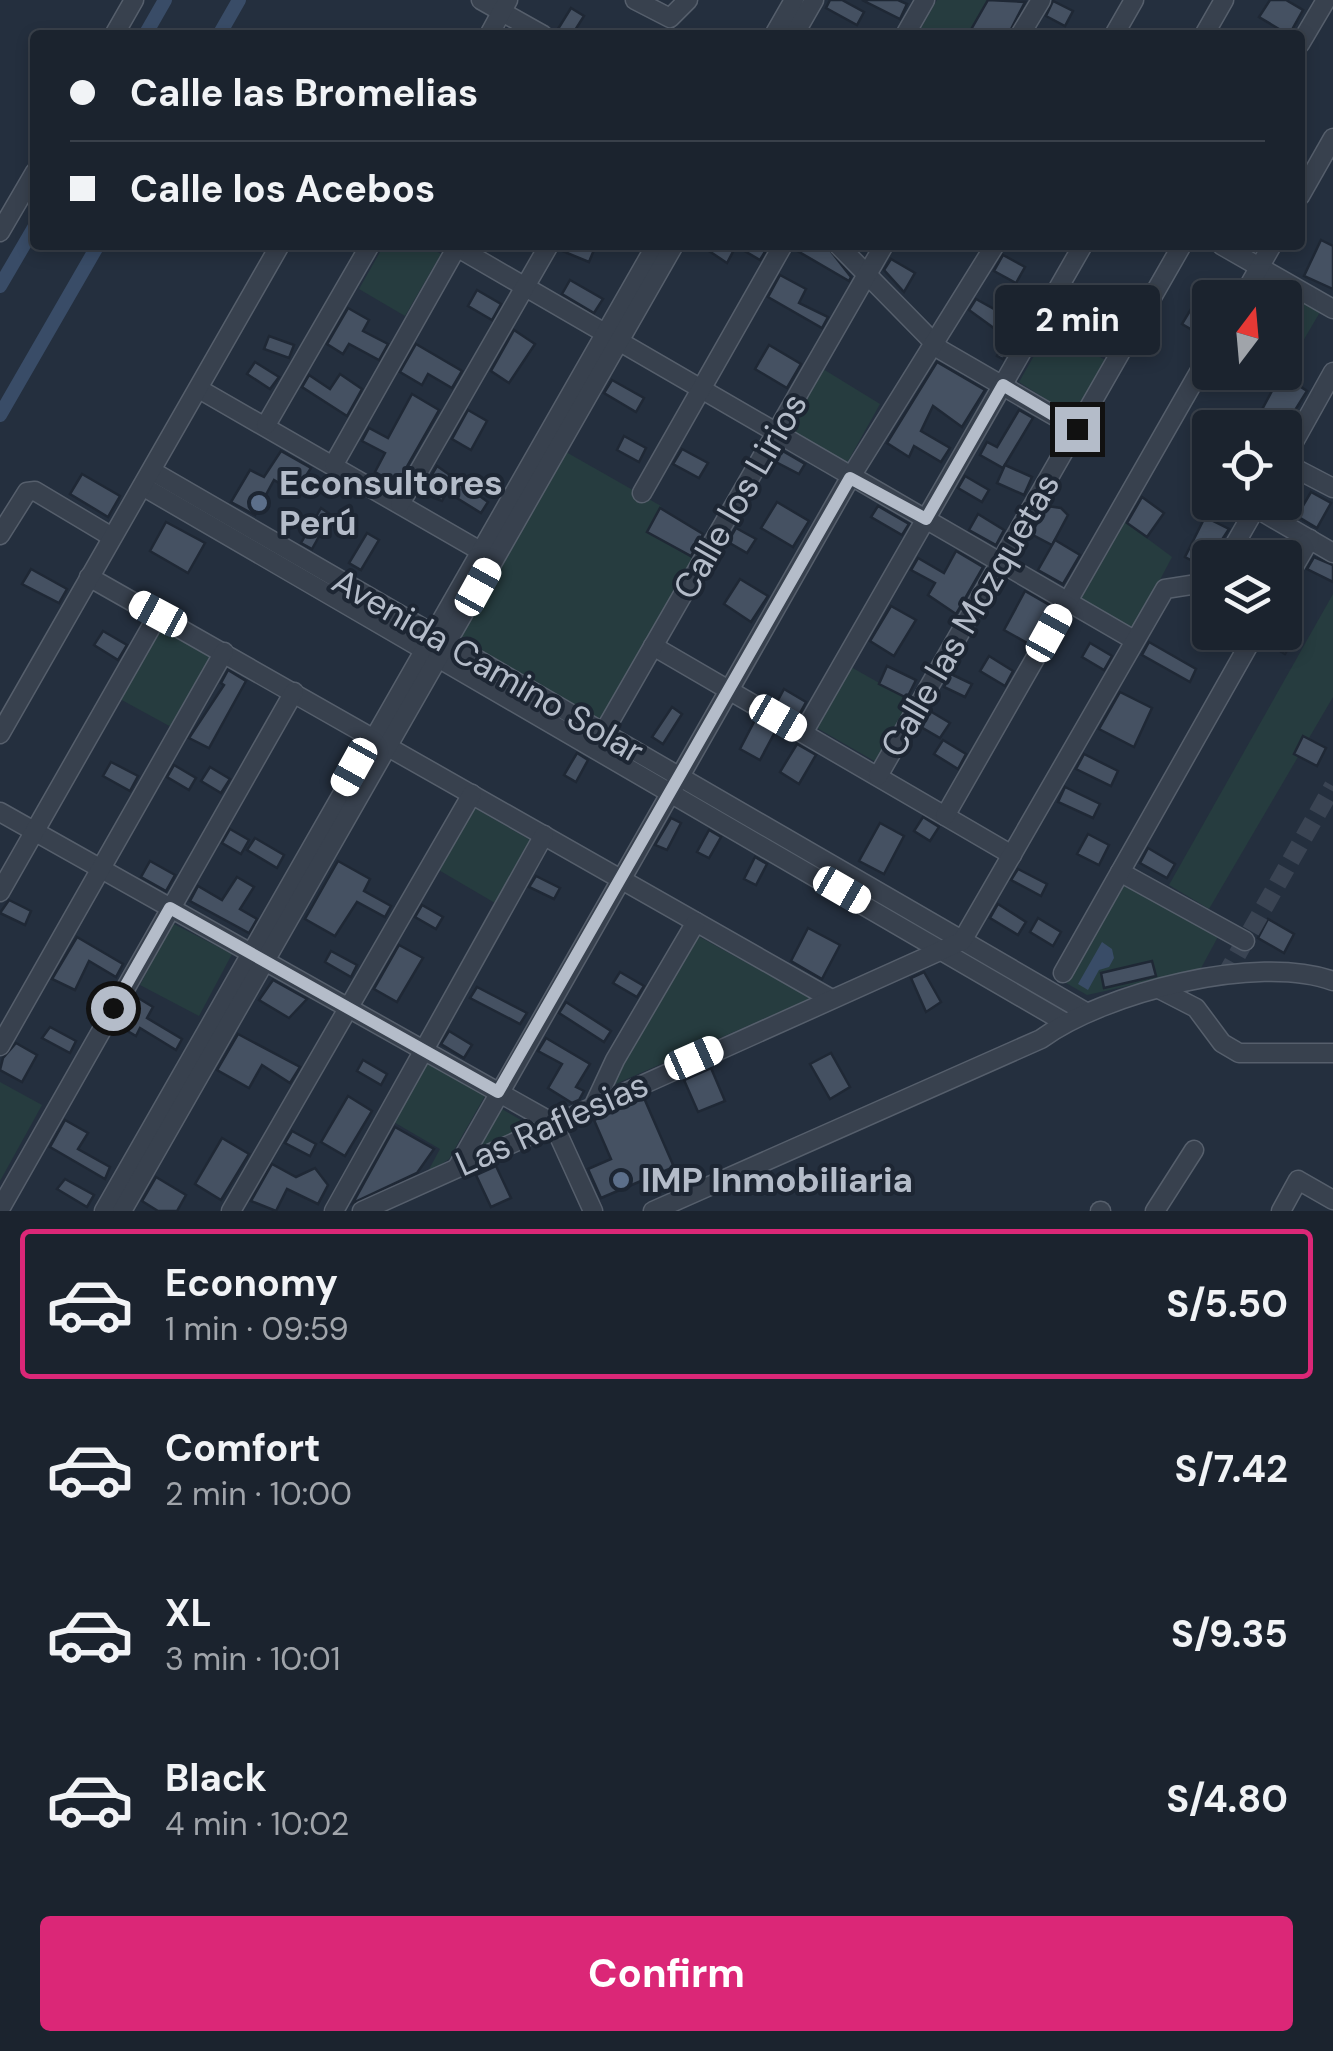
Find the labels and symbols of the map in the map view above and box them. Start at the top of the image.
north arrow [1192,280,1302,390]
callout: 2 min [994,284,1160,354]
street label: Calle los Lirios [662,385,818,607]
route end [1055,407,1100,452]
place label: Econsultores Perú [279,460,503,546]
street label: Calle las Mozquetas [870,465,1070,765]
marker: Econsultores Perú [248,492,270,514]
car [450,553,506,621]
street label: Avenida Camino Solar [324,558,652,774]
car [124,587,192,641]
car [1021,599,1077,667]
car [745,690,811,746]
car [326,733,382,801]
car [809,862,875,918]
route start [91,986,136,1031]
car [660,1032,728,1084]
street label: Las Raflesias [449,1061,655,1187]
place label: IMP Inmobiliaria [641,1157,913,1203]
marker: IMP Inmobiliaria [610,1169,632,1191]

